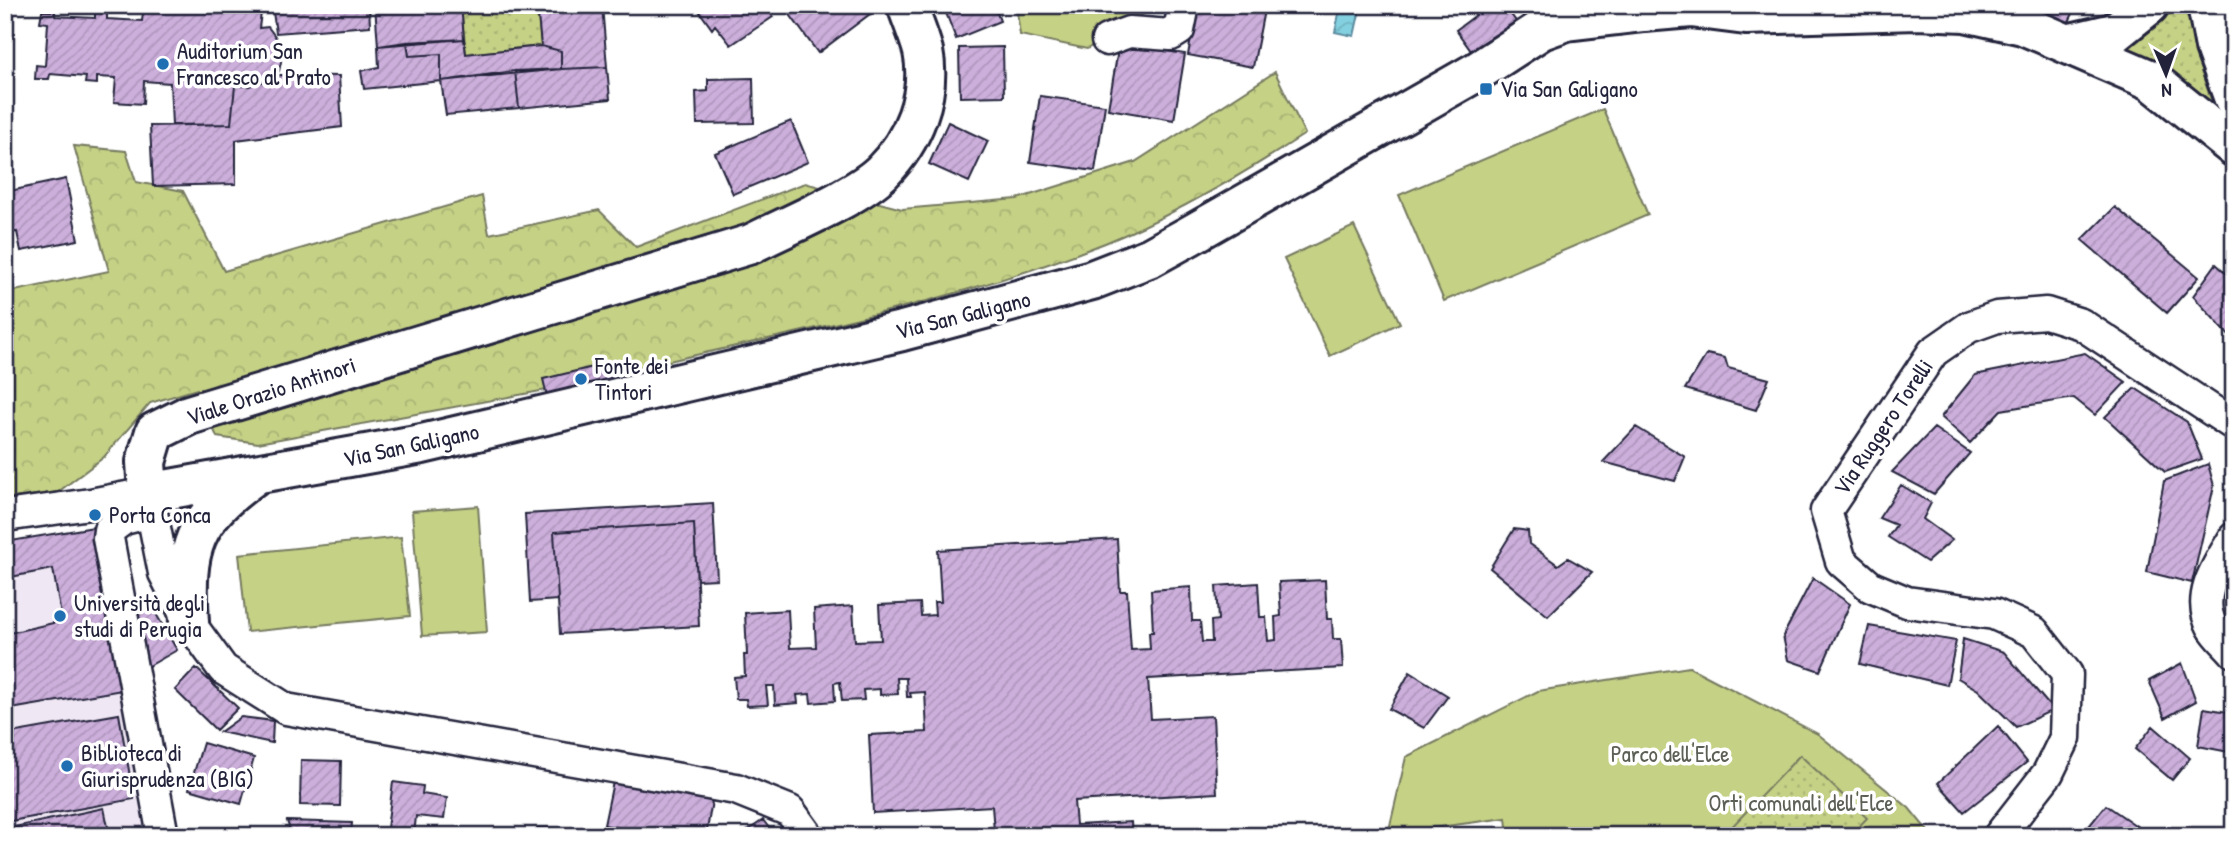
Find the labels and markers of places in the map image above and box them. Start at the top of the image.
place label: Auditorium San Francesco al Prato [176,35,331,92]
marker: Auditorium San Francesco al Prato [155,56,171,72]
place label: Via San Galigano [1500,73,1638,104]
marker: Via San Galigano [1478,81,1494,97]
place label: Fonte dei Tintori [594,350,669,407]
marker: Fonte dei Tintori [573,371,589,387]
place label: Porta Conca [109,499,211,530]
marker: Porta Conca [87,507,103,523]
place label: Università degli studi di Perugia [74,587,205,644]
marker: Università degli studi di Perugia [52,608,68,624]
place label: Biblioteca di Giurisprudenza (BIG) [81,737,254,794]
marker: Biblioteca di Giurisprudenza (BIG) [59,758,75,774]

